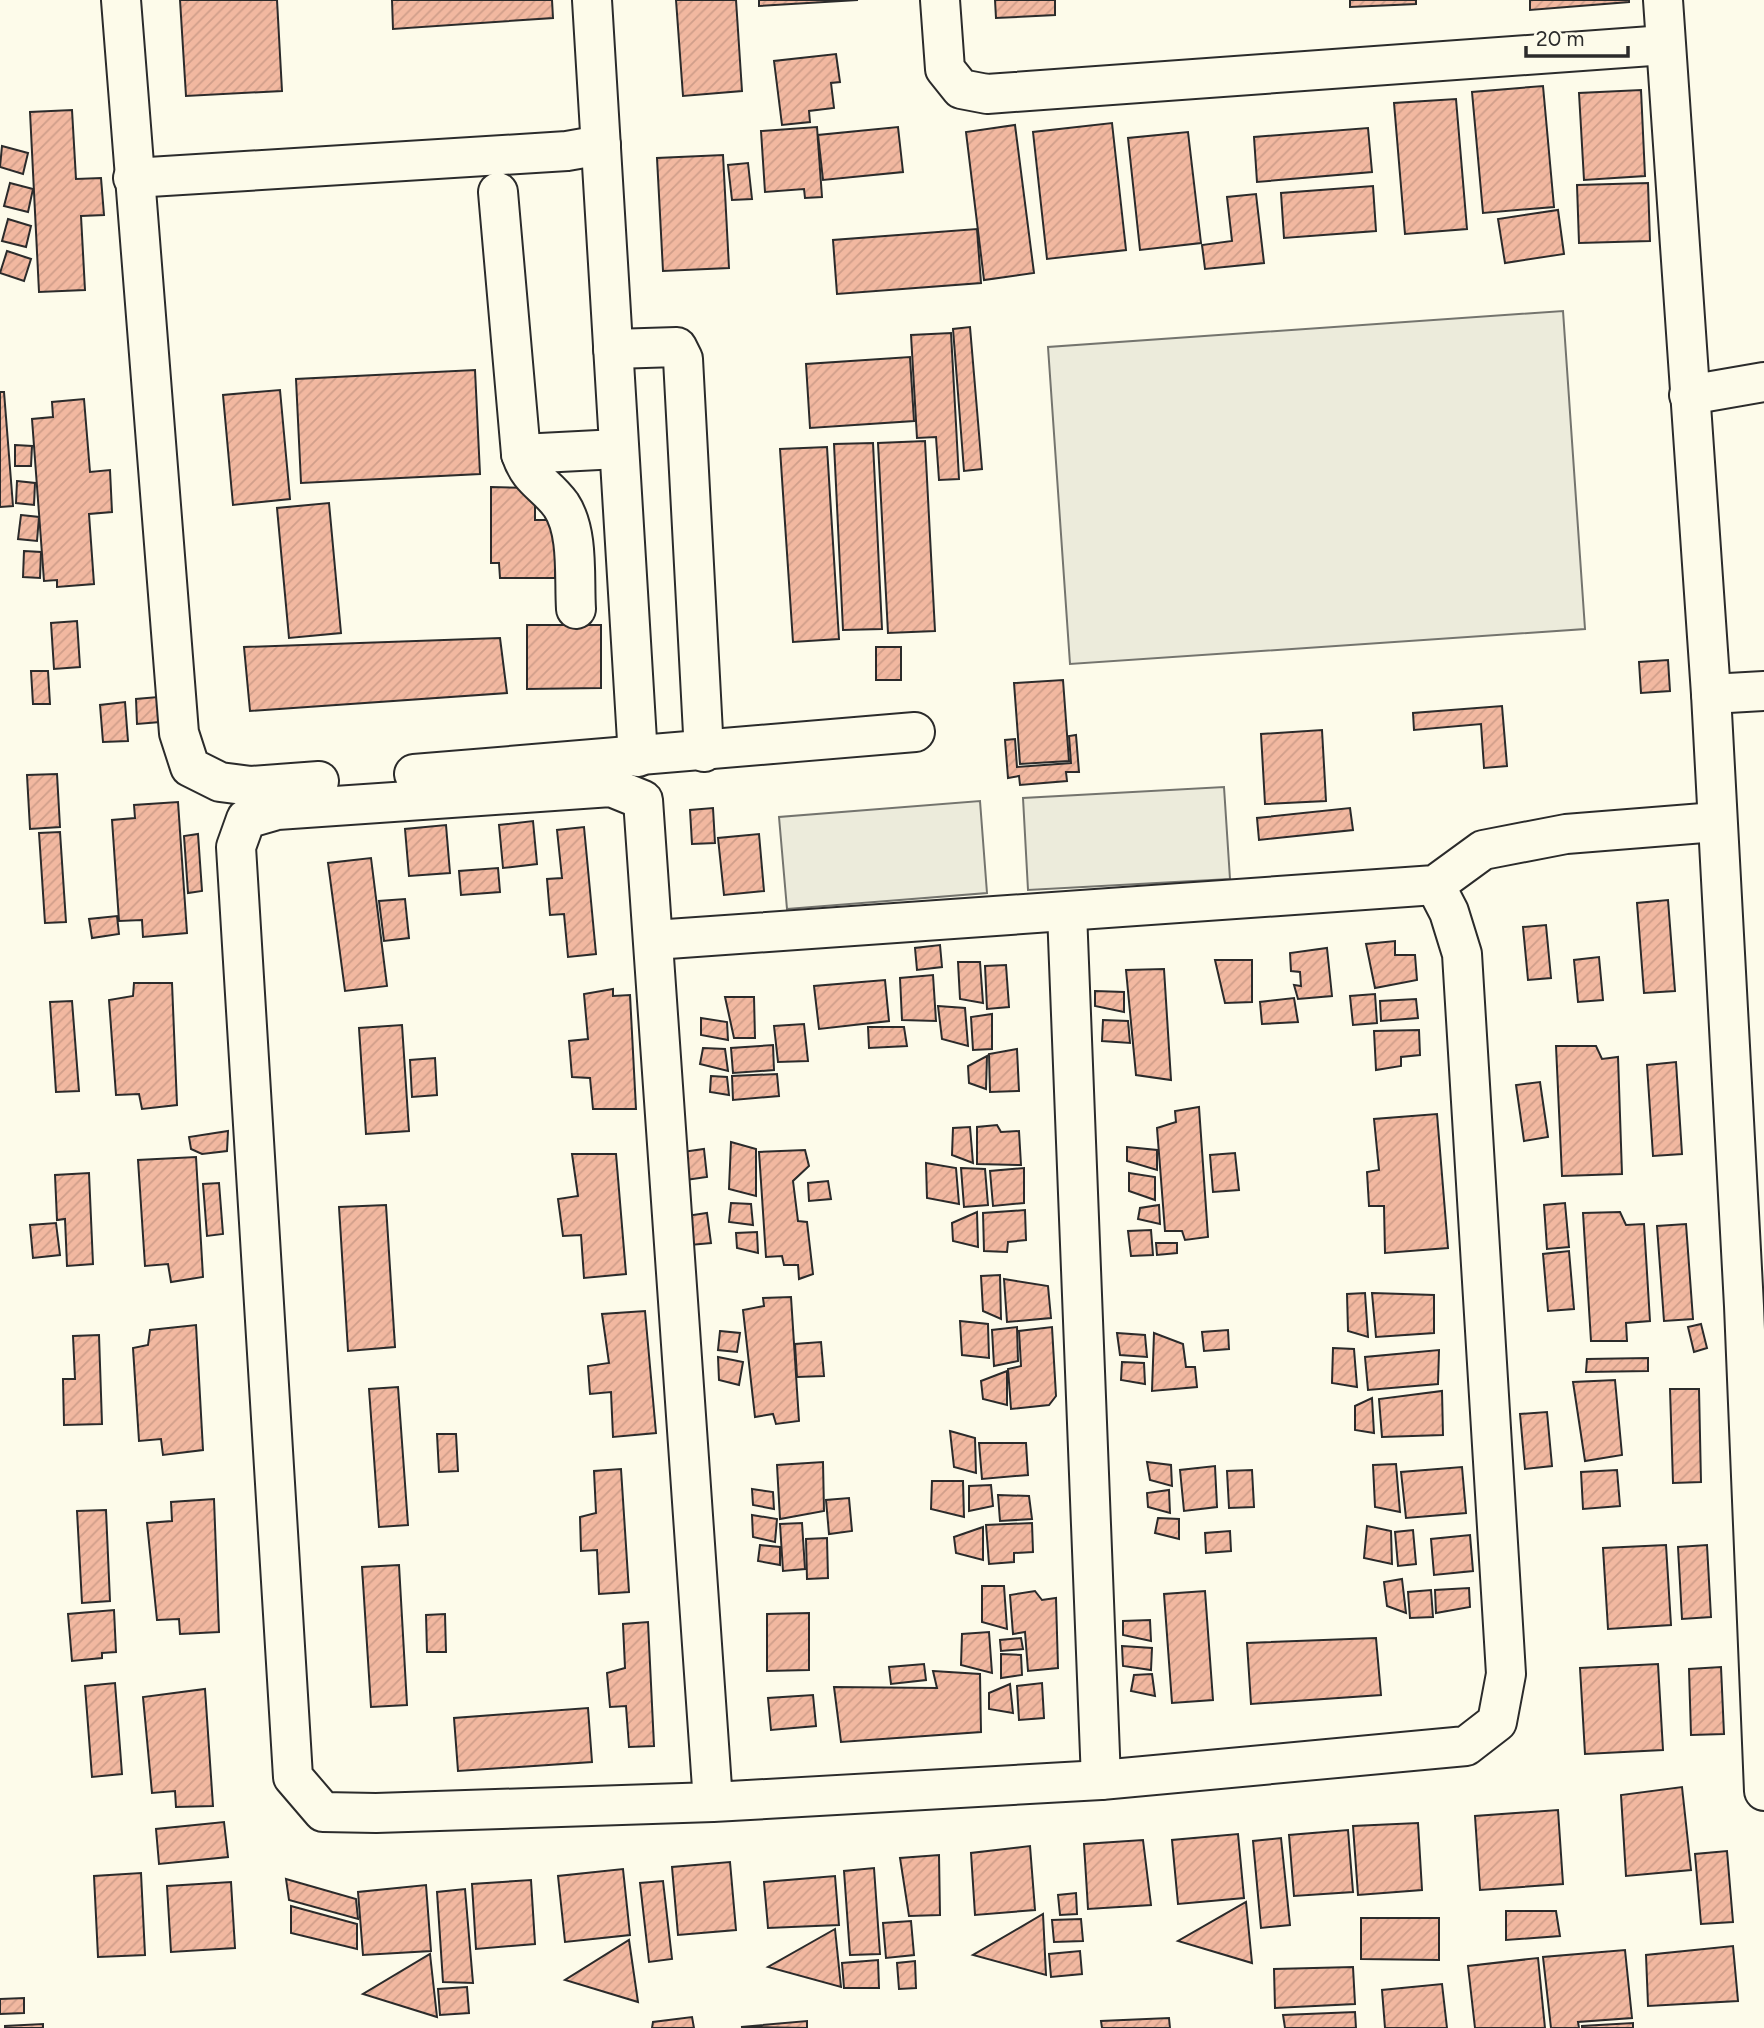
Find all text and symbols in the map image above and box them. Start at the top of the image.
scale bar [1526,14,1628,58]
text: 20 m [1536,26,1584,51]

